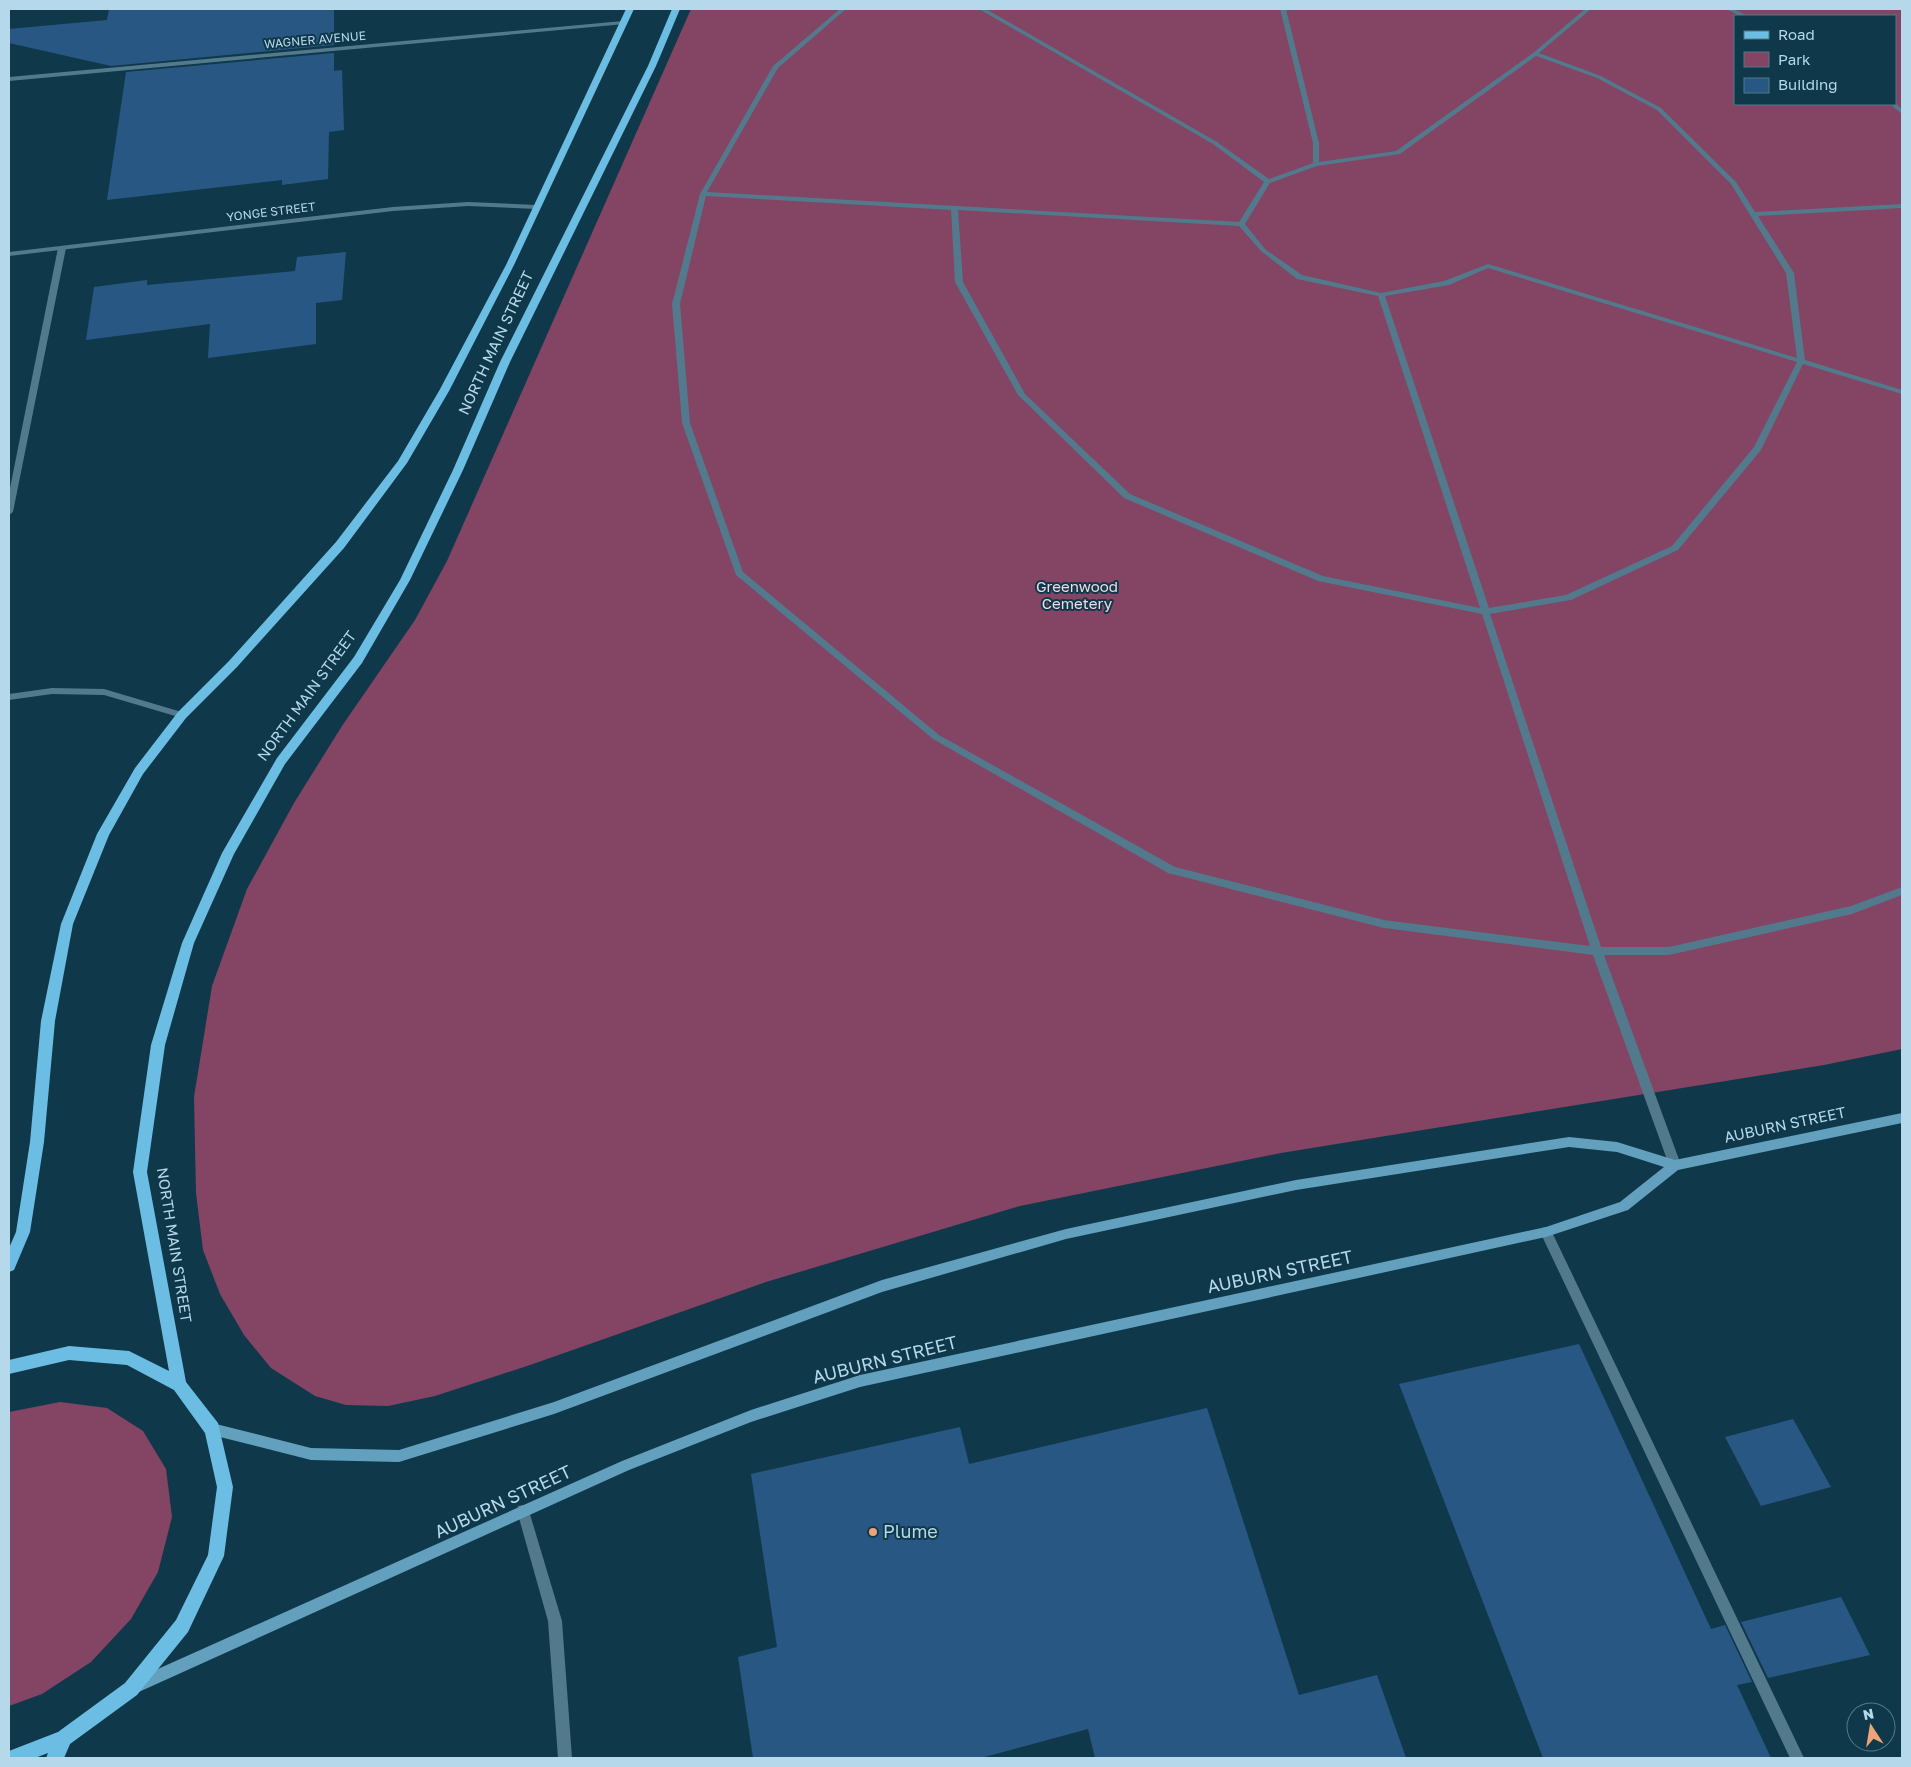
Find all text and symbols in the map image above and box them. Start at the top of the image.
legend [1734,15,1896,105]
text: Road [1778,25,1815,43]
street label: WAGNER AVENUE [263,28,367,51]
text: Park [1778,50,1811,68]
text: Building [1778,75,1838,93]
street label: YONGE STREET [226,199,317,224]
street label: NORTH MAIN STREET [454,268,536,417]
park label: Greenwood Cemetery [1036,577,1118,612]
street label: NORTH MAIN STREET [253,627,359,764]
street label: AUBURN STREET [1722,1102,1847,1146]
street label: NORTH MAIN STREET [154,1166,196,1324]
street label: AUBURN STREET [1205,1245,1355,1297]
street label: AUBURN STREET [810,1330,959,1388]
street label: AUBURN STREET [431,1460,574,1542]
place label: Plume [883,1520,938,1542]
marker: Plume [867,1526,879,1538]
north arrow [1846,1702,1896,1752]
text: N [1861,1704,1875,1723]

